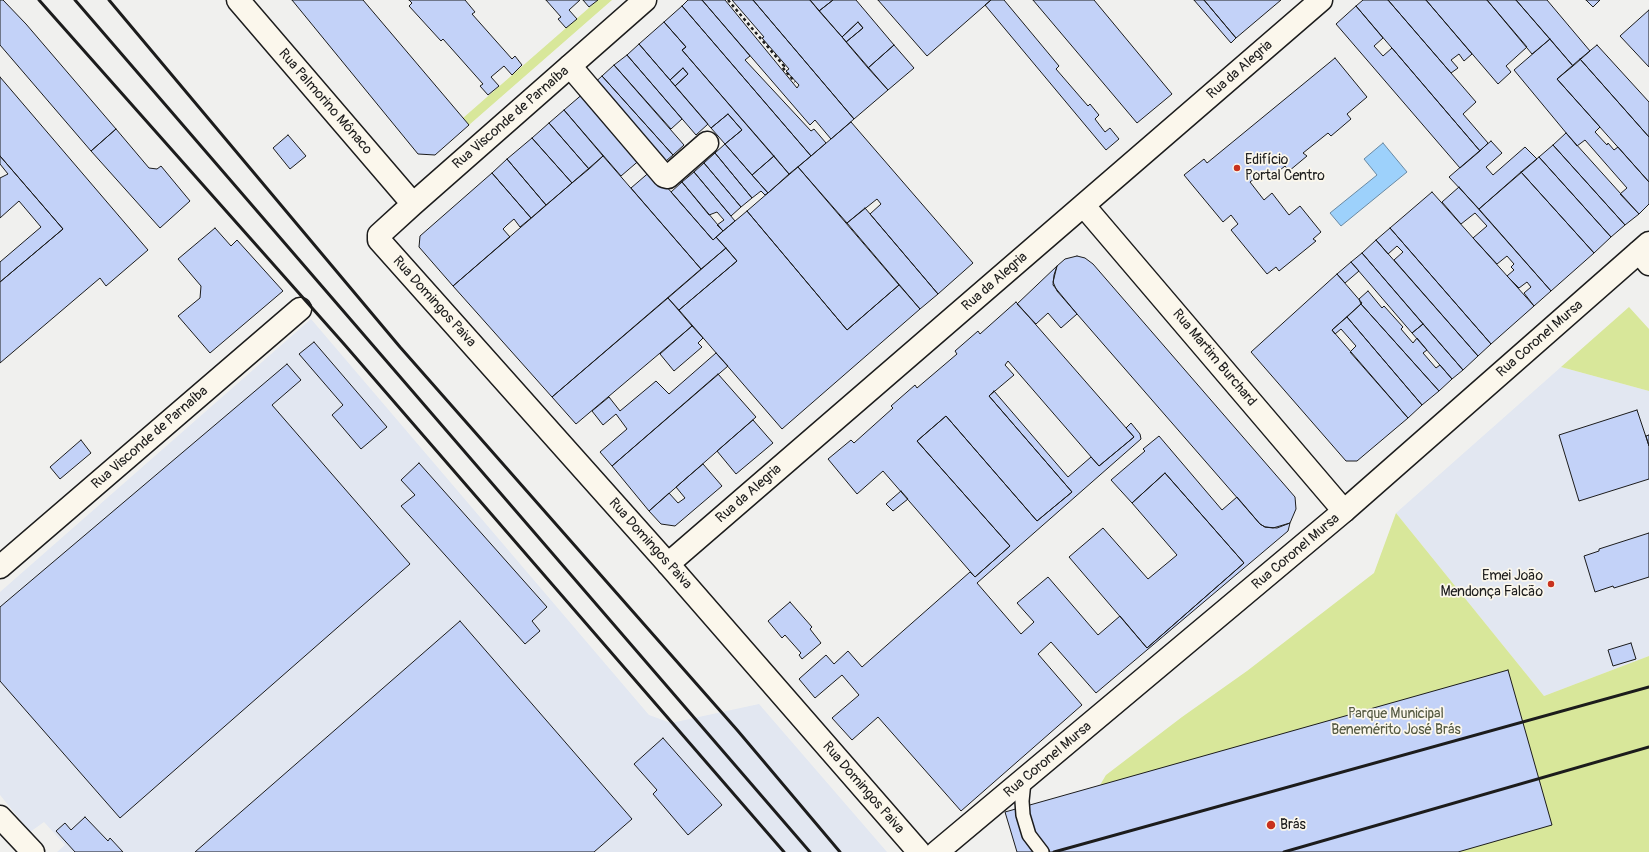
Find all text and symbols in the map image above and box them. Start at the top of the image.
street label: Rua da Alegria [1204,37,1276,103]
street label: Rua Palmorino Mônaco [275,46,375,158]
street label: Rua Visconde de Parnaíba [449,63,573,173]
place label: Edifício Portal Centro [1245,152,1325,184]
marker: Edifício Portal Centro [1232,163,1242,173]
street label: Rua da Alegria [959,249,1031,315]
street label: Rua Domingos Paiva [389,253,479,351]
street label: Rua Coronel Mursa [1493,297,1587,381]
street label: Rua Martim Burchard [1169,306,1259,410]
street label: Rua Visconde de Parnaíba [88,383,212,493]
street label: Rua da Alegria [713,461,785,527]
street label: Rua Domingos Paiva [605,495,695,593]
street label: Rua Coronel Mursa [1249,511,1343,593]
place label: Emei João Mendonça Falcão [1440,568,1543,600]
marker: Emei João Mendonça Falcão [1546,579,1556,589]
park label: Parque Municipal Benemérito José Brás [1331,706,1461,738]
street label: Rua Coronel Mursa [1001,719,1095,801]
street label: Rua Domingos Paiva [818,739,908,837]
place label: Brás [1280,817,1306,833]
marker: Brás [1265,819,1277,831]

